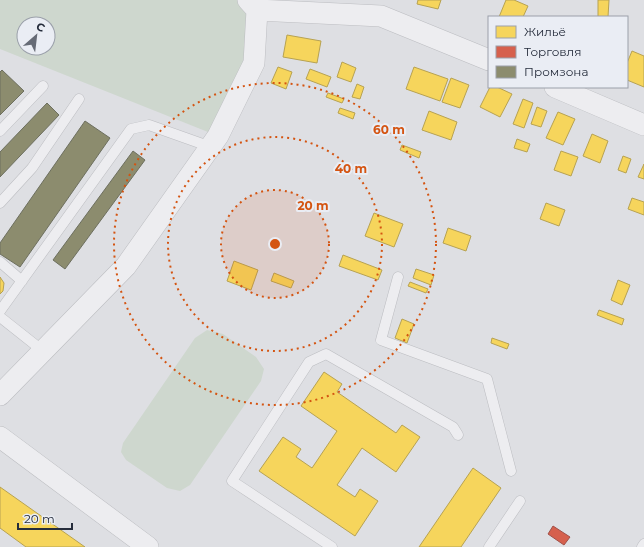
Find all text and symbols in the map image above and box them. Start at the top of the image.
north arrow [16,16,56,56]
legend [488,16,628,88]
text: С [34,19,48,35]
text: Жильё [524,24,566,39]
text: Торговля [524,44,581,59]
text: Промзона [524,64,588,79]
text: 60 m [373,122,405,137]
text: 40 m [335,161,367,176]
text: 20 m [297,198,329,213]
centre of rings [268,237,282,251]
scale bar [18,505,72,531]
text: 20 m [24,511,55,526]

